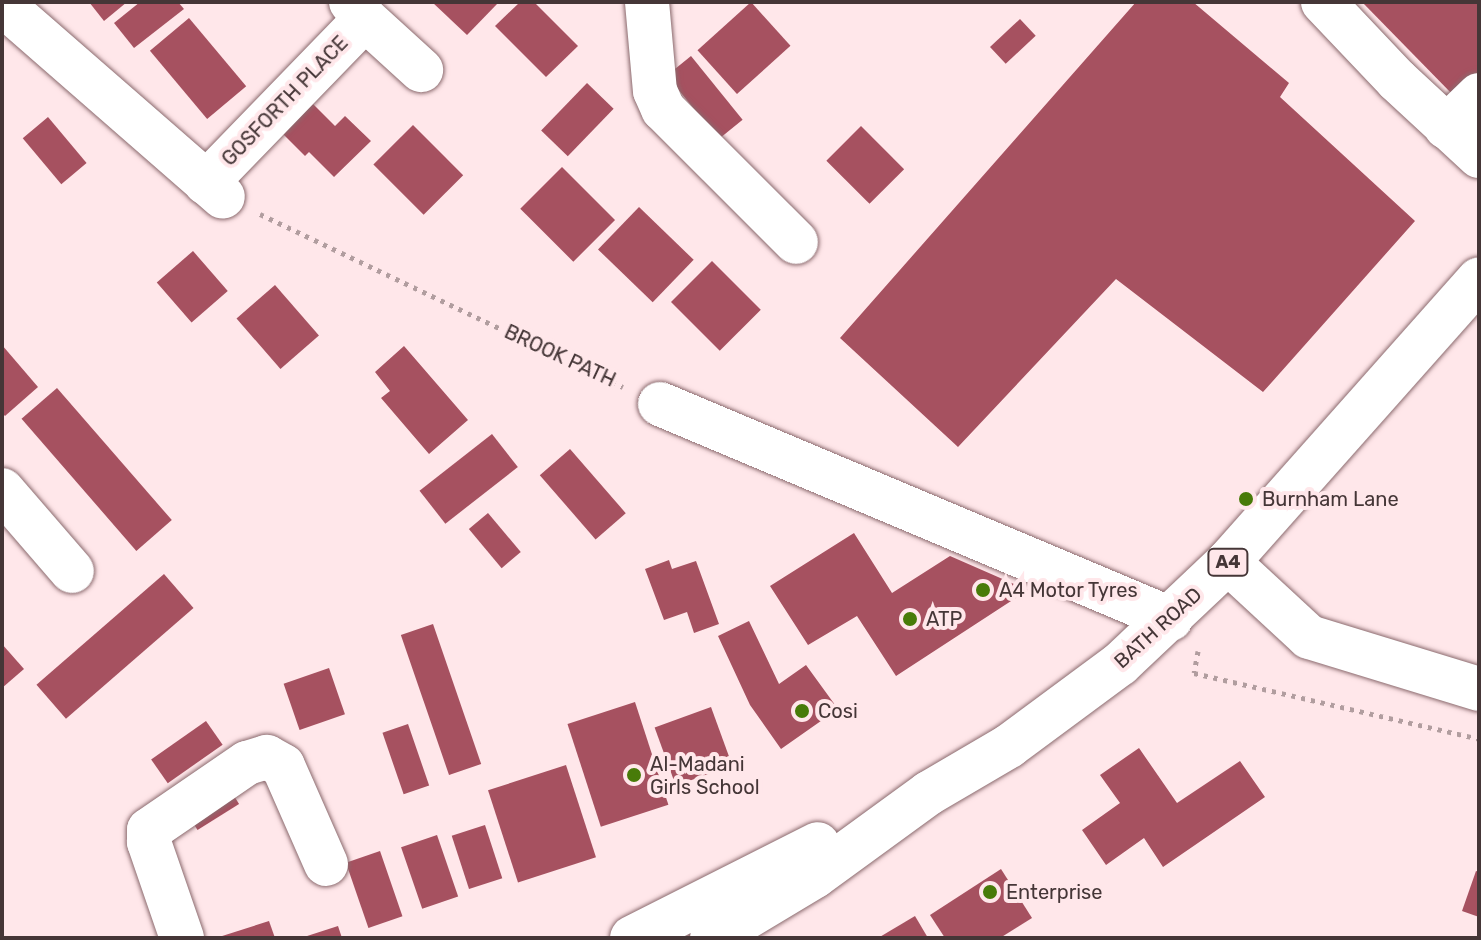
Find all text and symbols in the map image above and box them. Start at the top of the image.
street label: GOSFORTH PLACE [217,31,353,171]
street label: BROOK PATH [500,320,620,392]
place label: Burnham Lane [1262,487,1399,511]
marker: Burnham Lane [1237,490,1255,508]
road number: A4 [1206,548,1250,576]
place label: A4 Motor Tyres [999,578,1139,602]
marker: A4 Motor Tyres [974,581,992,599]
street label: BATH ROAD [1109,582,1207,674]
place label: ATP [926,607,962,631]
marker: ATP [901,610,919,628]
place label: Cosi [818,699,858,723]
marker: Cosi [793,702,811,720]
place label: Al-Madani Girls School [650,752,759,799]
marker: Al-Madani Girls School [625,766,643,784]
place label: Enterprise [1006,880,1102,904]
marker: Enterprise [981,883,999,901]

